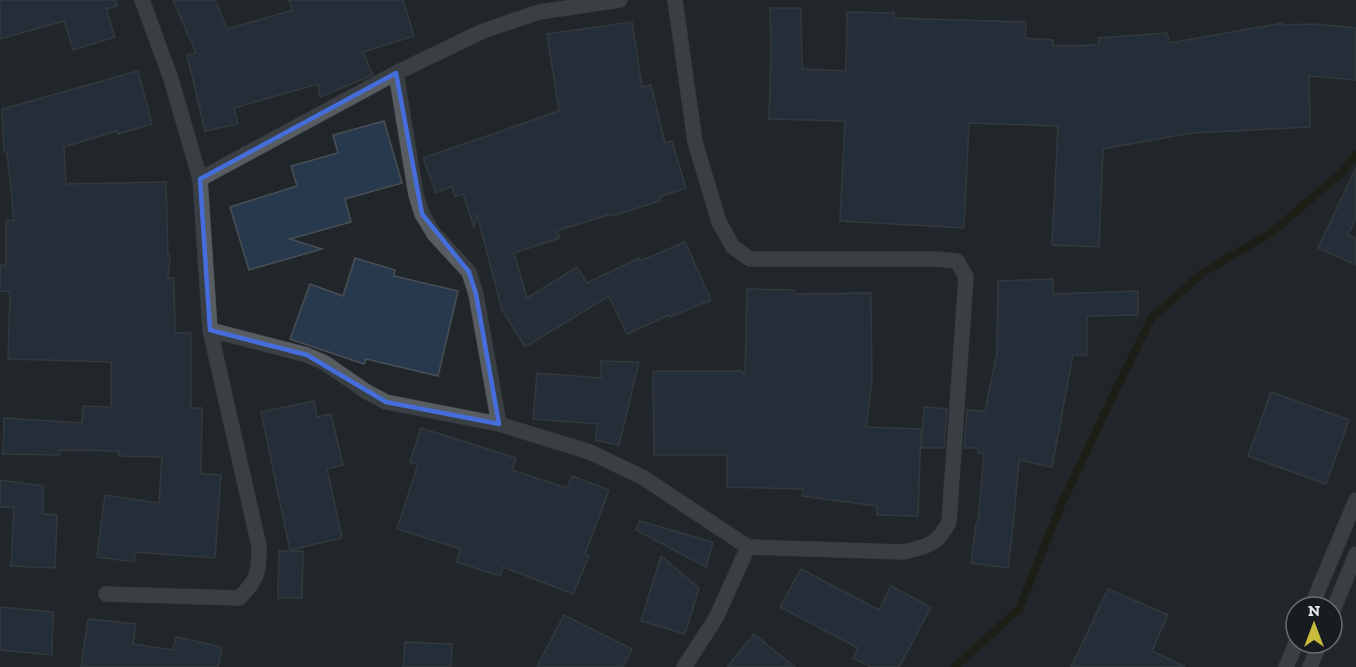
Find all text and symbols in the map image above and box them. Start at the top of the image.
north arrow [1284,595,1344,655]
text: N [1308,601,1320,620]

